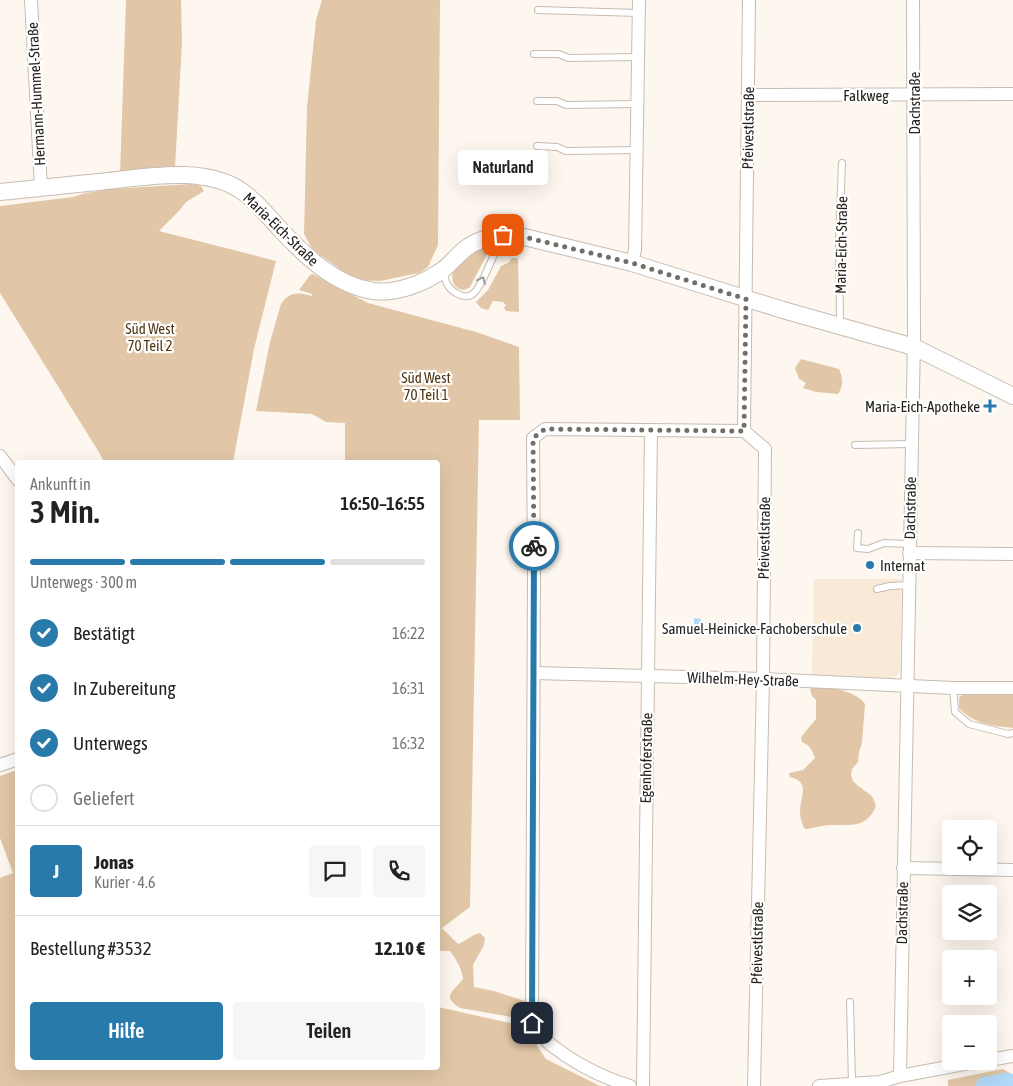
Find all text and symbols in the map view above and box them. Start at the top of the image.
street label: Hermann-Hummel-Straße [24,22,48,166]
street label: Dachstraße [906,71,923,134]
street label: Pfeivestlstraße [739,86,757,170]
street label: Falkweg [843,87,889,104]
callout: Naturland [458,150,548,185]
text: Naturland [473,158,533,176]
street label: Maria-Eich-Straße [240,189,322,269]
street label: Maria-Eich-Straße [832,196,850,294]
pin [482,214,524,256]
icon: bag [489,221,517,249]
one-way arrow [476,276,486,285]
park label: Süd West 70 Teil 2 [125,320,175,354]
park label: Süd West 70 Teil 1 [401,369,451,403]
place label: Maria-Eich-Apotheke [865,398,980,415]
marker: Maria-Eich-Apotheke [984,400,996,412]
text: Ankunft in [30,475,91,493]
street label: Dachstraße [901,476,919,540]
text: 16:50–16:55 [340,492,425,514]
text: 3 Min. [30,493,99,530]
street label: Pfeivestlstraße [755,496,773,580]
courier [509,521,559,571]
icon: bike [520,532,548,560]
place label: Internat [880,557,925,574]
marker: Internat [864,559,876,571]
text: Unterwegs · 300 m [30,573,137,591]
icon: check [30,619,58,647]
place label: Samuel-Heinicke-Fachoberschule [662,620,847,637]
text: Bestätigt [73,622,135,644]
marker: Samuel-Heinicke-Fachoberschule [851,622,863,634]
text: 16:22 [392,624,425,642]
street label: Wilhelm-Hey-Straße [687,669,799,689]
icon: check [30,674,58,702]
text: In Zubereitung [73,677,176,699]
text: 16:31 [392,679,425,697]
street label: Egenhoferstraße [637,712,655,804]
icon: check [30,729,58,757]
text: Unterwegs [73,732,148,754]
text: 16:32 [392,734,425,752]
text: Geliefert [73,787,134,809]
map controls [942,820,997,1070]
button: locate [942,820,997,875]
button: chat [309,845,361,897]
button: phone [373,845,425,897]
text: Jonas [94,851,134,873]
text: J [53,860,59,882]
text: Kurier · 4.6 [94,873,156,891]
street label: Dachstraße [893,881,911,945]
button: layers [942,885,997,940]
street label: Pfeivestlstraße [748,901,766,985]
text: Bestellung #3532 [30,937,152,959]
text: 12.10 € [375,937,425,959]
button: + [942,950,997,1005]
button: Hilfe [30,1002,223,1060]
button: Teilen [233,1002,425,1060]
pin [511,1002,553,1044]
icon: home [518,1009,546,1037]
button: − [942,1015,997,1070]

